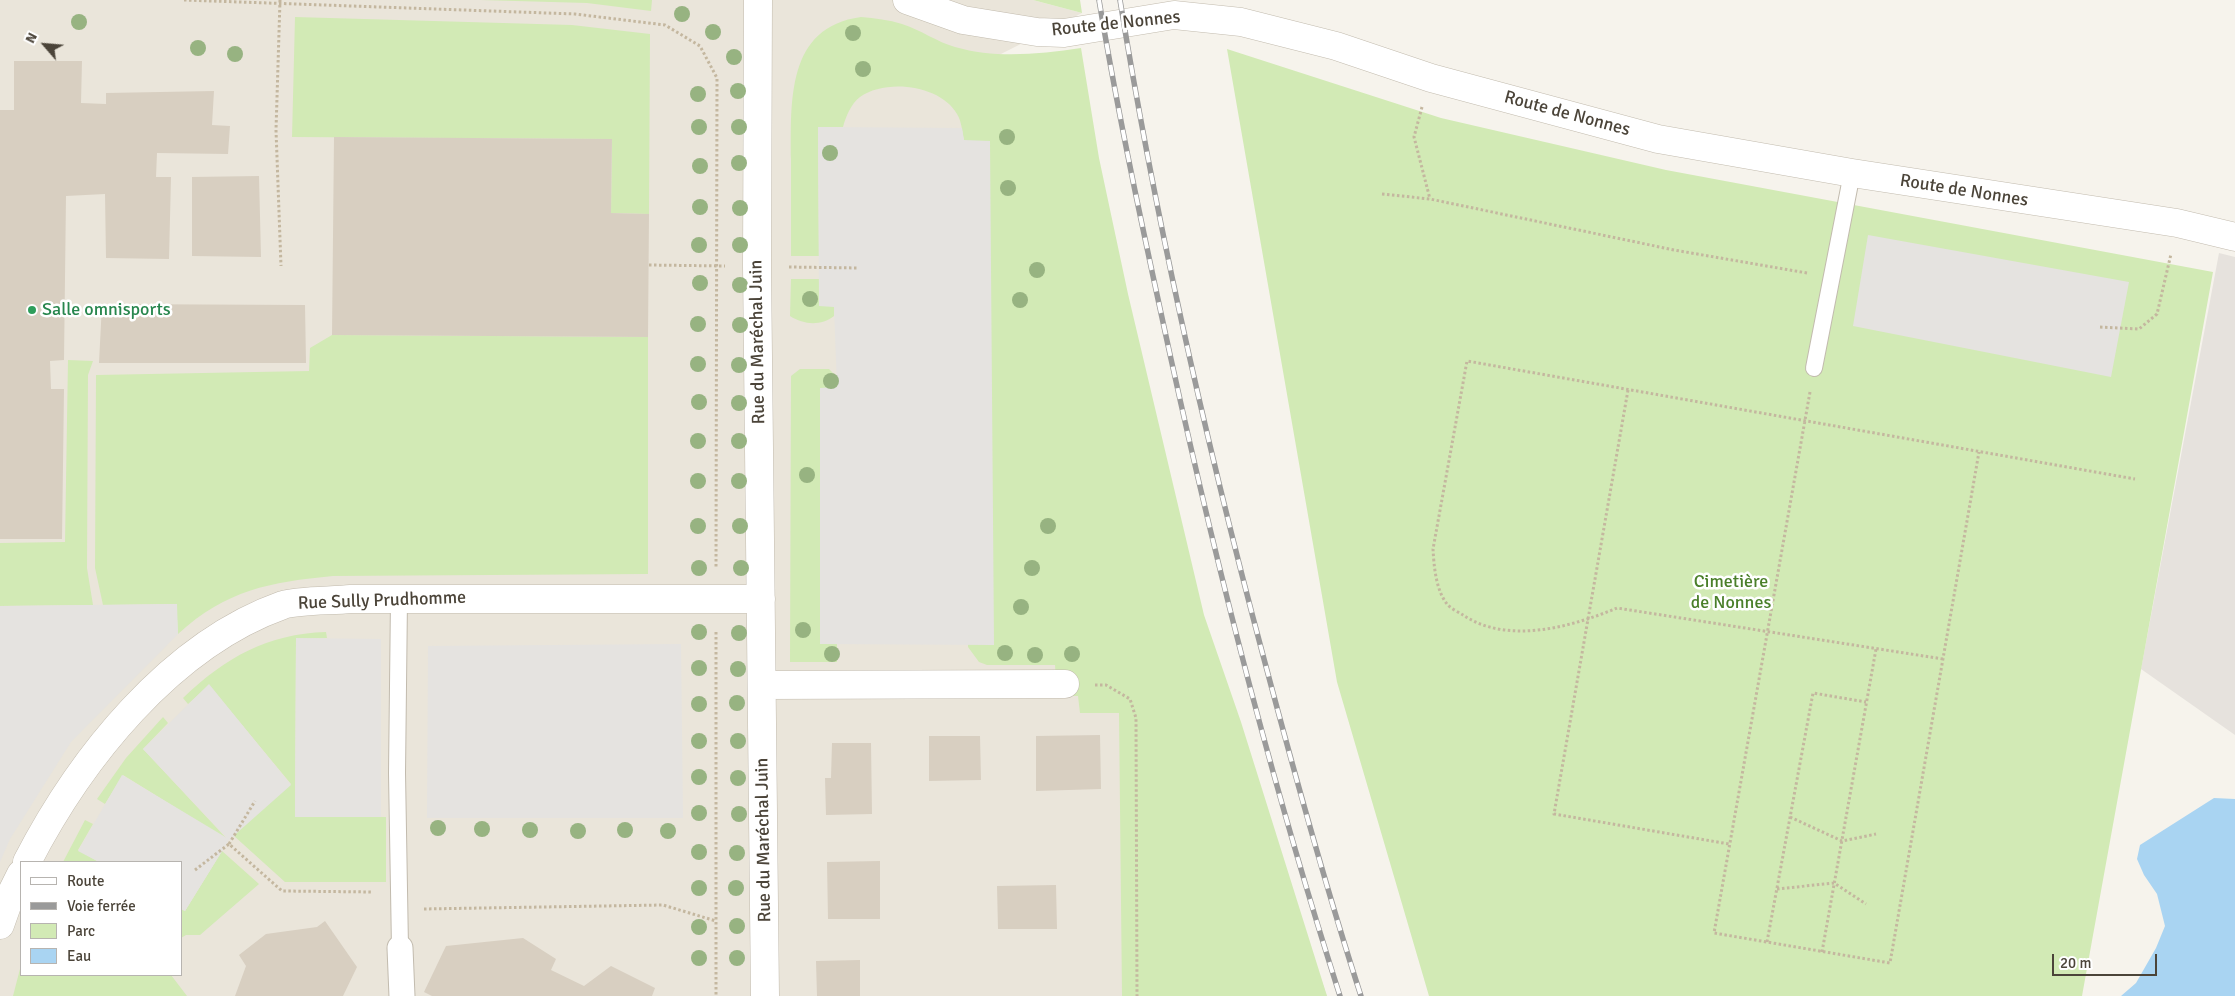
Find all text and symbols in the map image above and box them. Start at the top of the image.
street label: Route de Nonnes [1050,6,1182,42]
north arrow [20,20,70,70]
text: N [21,30,41,46]
street label: Route de Nonnes [1502,87,1632,141]
street label: Route de Nonnes [1898,170,2030,212]
street label: Rue du Maréchal Juin [746,259,770,425]
place label: Salle omnisports [42,299,171,321]
marker: Salle omnisports [26,304,38,316]
park label: Cimetière de Nonnes [1691,571,1771,614]
street label: Rue Sully Prudhomme [297,587,467,615]
street label: Rue du Maréchal Juin [752,757,776,923]
legend [20,861,182,976]
text: Route [67,872,104,890]
text: Voie ferrée [67,897,136,915]
text: Parc [67,922,95,940]
scale bar [2055,944,2160,976]
text: Eau [67,947,91,965]
text: 20 m [2060,954,2091,972]

